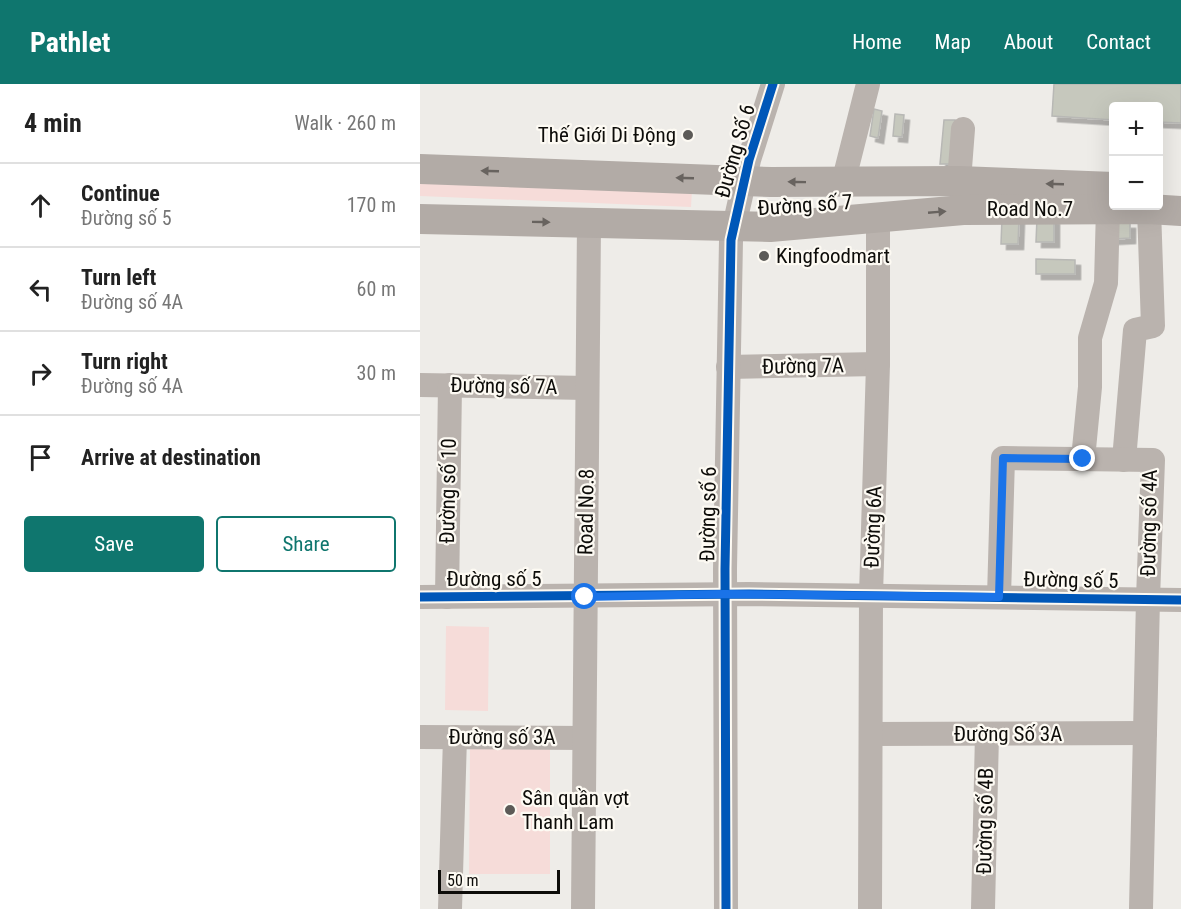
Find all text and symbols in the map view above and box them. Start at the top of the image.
text: Pathlet [30,26,110,59]
text: Home [852,30,902,54]
text: Map [935,30,971,54]
text: About [1004,30,1053,54]
text: Contact [1086,30,1151,54]
street label: Đường Số 6 [710,101,760,201]
map controls [1109,102,1163,210]
button: + [1109,102,1163,156]
text: 4 min [24,108,82,138]
text: Walk · 260 m [295,111,396,135]
place label: Thế Giới Di Động [538,123,676,147]
marker: Thế Giới Di Động [681,128,695,142]
button: − [1109,156,1163,210]
one-way arrow [480,166,499,176]
one-way arrow [675,173,694,182]
one-way arrow [788,177,807,187]
one-way arrow [1046,180,1065,189]
text: Continue [81,181,160,206]
icon: ahead [24,189,57,222]
street label: Đường số 7 [757,190,853,220]
text: 170 m [347,193,396,217]
street label: Road No.7 [987,197,1073,221]
text: Đường số 5 [81,206,172,230]
one-way arrow [927,207,946,217]
one-way arrow [532,217,551,226]
place label: Kingfoodmart [776,244,890,268]
marker: Kingfoodmart [757,249,771,263]
text: Turn left [81,265,156,290]
icon: left [24,273,57,306]
text: 60 m [357,277,396,301]
text: Đường số 4A [81,290,183,314]
text: Turn right [81,349,168,374]
street label: Đường 7A [762,353,844,379]
icon: right [24,357,57,390]
text: 30 m [357,361,396,385]
street label: Đường số 7A [450,373,558,399]
text: Đường số 4A [81,374,183,398]
street label: Đường số 10 [435,438,461,544]
icon: arrive [24,441,57,474]
text: Arrive at destination [81,445,261,470]
route end [1069,445,1095,471]
street label: Đường số 6 [695,466,721,562]
street label: Road No.8 [573,469,599,555]
street label: Đường số 4A [1136,469,1162,577]
street label: Đường 6A [860,485,886,569]
button: Save [24,516,204,572]
button: Share [216,516,396,572]
street label: Đường số 5 [446,567,542,591]
street label: Đường số 5 [1023,567,1119,593]
route start [571,583,597,609]
street label: Đường Số 3A [954,722,1062,746]
street label: Đường số 3A [448,725,556,749]
street label: Đường số 4B [972,768,998,874]
place label: Sân quần vợt Thanh Lam [522,786,629,834]
marker: Sân quần vợt Thanh Lam [503,803,517,817]
scale bar [438,867,560,894]
text: 50 m [447,871,479,890]

